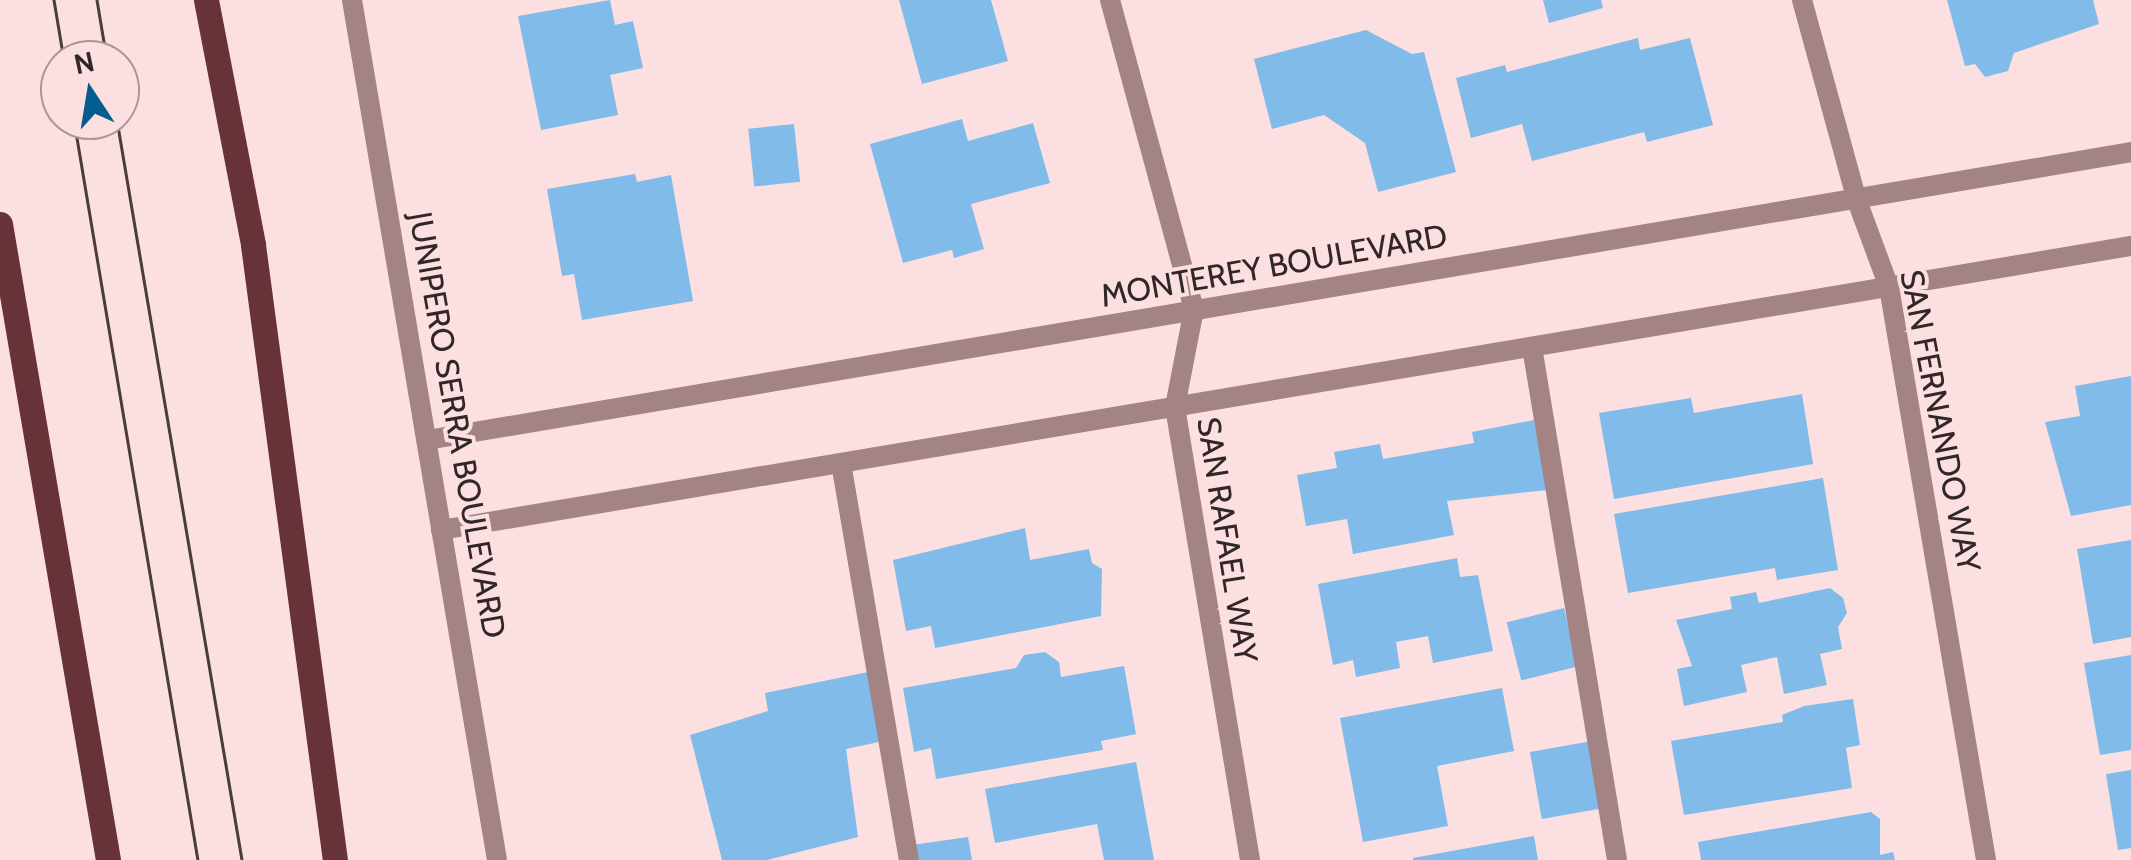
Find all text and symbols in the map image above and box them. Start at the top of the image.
north arrow [40,40,140,140]
text: N [71,44,97,81]
street label: JUNIPERO SERRA BOULEVARD [401,209,513,641]
street label: MONTEREY BOULEVARD [1098,217,1450,315]
street label: SAN FERNANDO WAY [1892,267,1988,575]
street label: SAN RAFAEL WAY [1189,415,1265,665]

